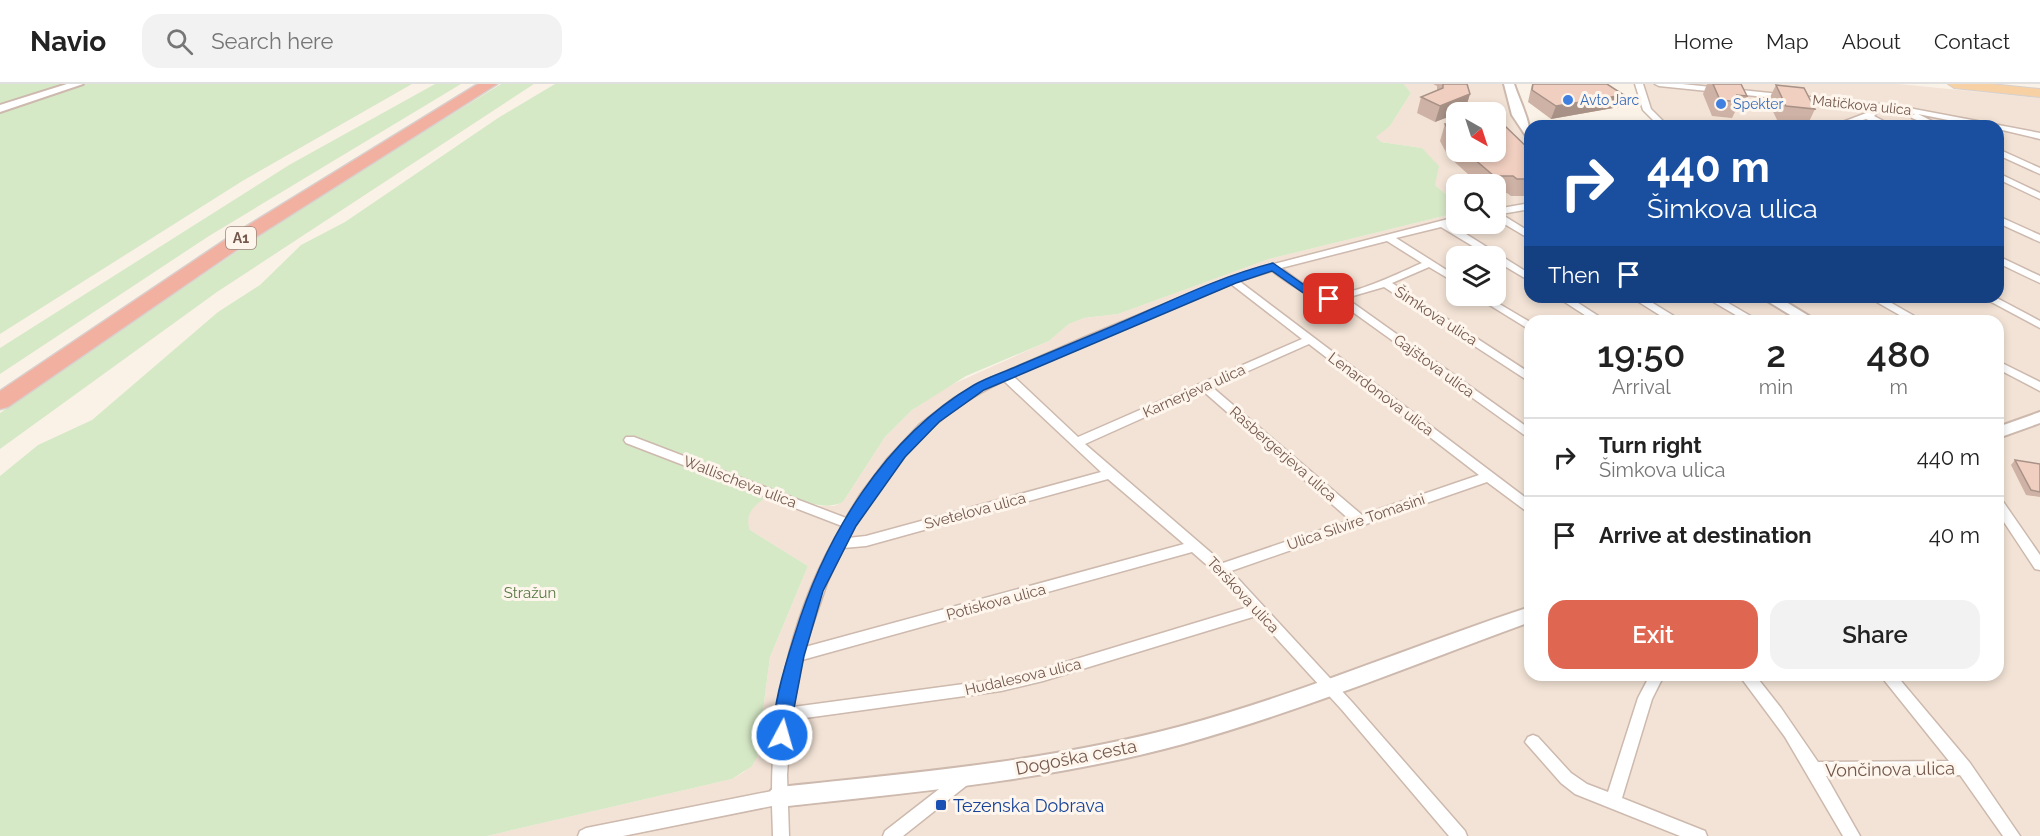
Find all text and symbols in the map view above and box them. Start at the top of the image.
search box [142,14,562,68]
text: Navio [30,25,106,58]
icon: search [163,25,196,58]
text: Search here [211,28,333,54]
text: Home [1674,29,1733,54]
text: Map [1766,29,1809,54]
text: About [1842,29,1901,54]
text: Contact [1934,29,2010,54]
place label: Avto Jarc [1580,92,1639,108]
street label: Matičkova ulica [1812,92,1912,118]
marker: Avto Jarc [1561,93,1575,107]
place label: Spekter [1733,96,1784,112]
marker: Spekter [1714,97,1728,111]
north arrow [1446,102,1506,162]
map controls [1446,102,1506,306]
text: 440 m [1647,143,1770,192]
icon: right [1548,144,1626,222]
button: search [1446,174,1506,234]
text: Šimkova ulica [1647,193,1818,224]
road number: A1 [226,227,256,249]
button: layers [1446,246,1506,306]
icon: arrive [1612,258,1645,291]
text: Then [1548,262,1600,288]
pin [1303,273,1354,324]
icon: arrive [1312,282,1345,315]
street label: Šimkova ulica [1391,282,1481,349]
street label: Gajštova ulica [1390,331,1478,401]
text: 19:50 [1597,333,1685,375]
text: 2 [1766,333,1786,375]
text: 480 [1867,333,1931,375]
street label: Lenardonova ulica [1325,348,1437,440]
street label: Karnerjeva ulica [1140,360,1248,422]
text: Arrival [1612,375,1671,399]
text: min [1759,375,1793,399]
text: m [1889,375,1908,399]
street label: Rasbergerjeva ulica [1226,403,1340,505]
text: Turn right [1599,432,1702,458]
icon: right [1548,441,1581,474]
text: 440 m [1917,444,1980,470]
street label: Wallischeva ulica [681,452,799,512]
text: Šimkova ulica [1599,458,1725,482]
street label: Svetelova ulica [922,489,1028,533]
street label: Ulica Silvire Tomasini [1285,490,1427,554]
icon: arrive [1548,519,1581,552]
text: Arrive at destination [1599,522,1812,548]
text: 40 m [1929,522,1980,548]
street label: Terškova ulica [1203,553,1283,637]
street label: Potiskova ulica [944,580,1048,624]
park label: Stražun [504,584,556,602]
button: Exit [1548,600,1758,669]
button: Share [1770,600,1980,669]
street label: Hudalesova ulica [963,655,1083,699]
position arrow [750,703,814,767]
street label: Dogoška cesta [1014,735,1138,779]
street label: Vončinova ulica [1825,757,1955,781]
place label: Tezenska Dobrava [953,795,1104,816]
marker: Tezenska Dobrava [934,798,948,812]

